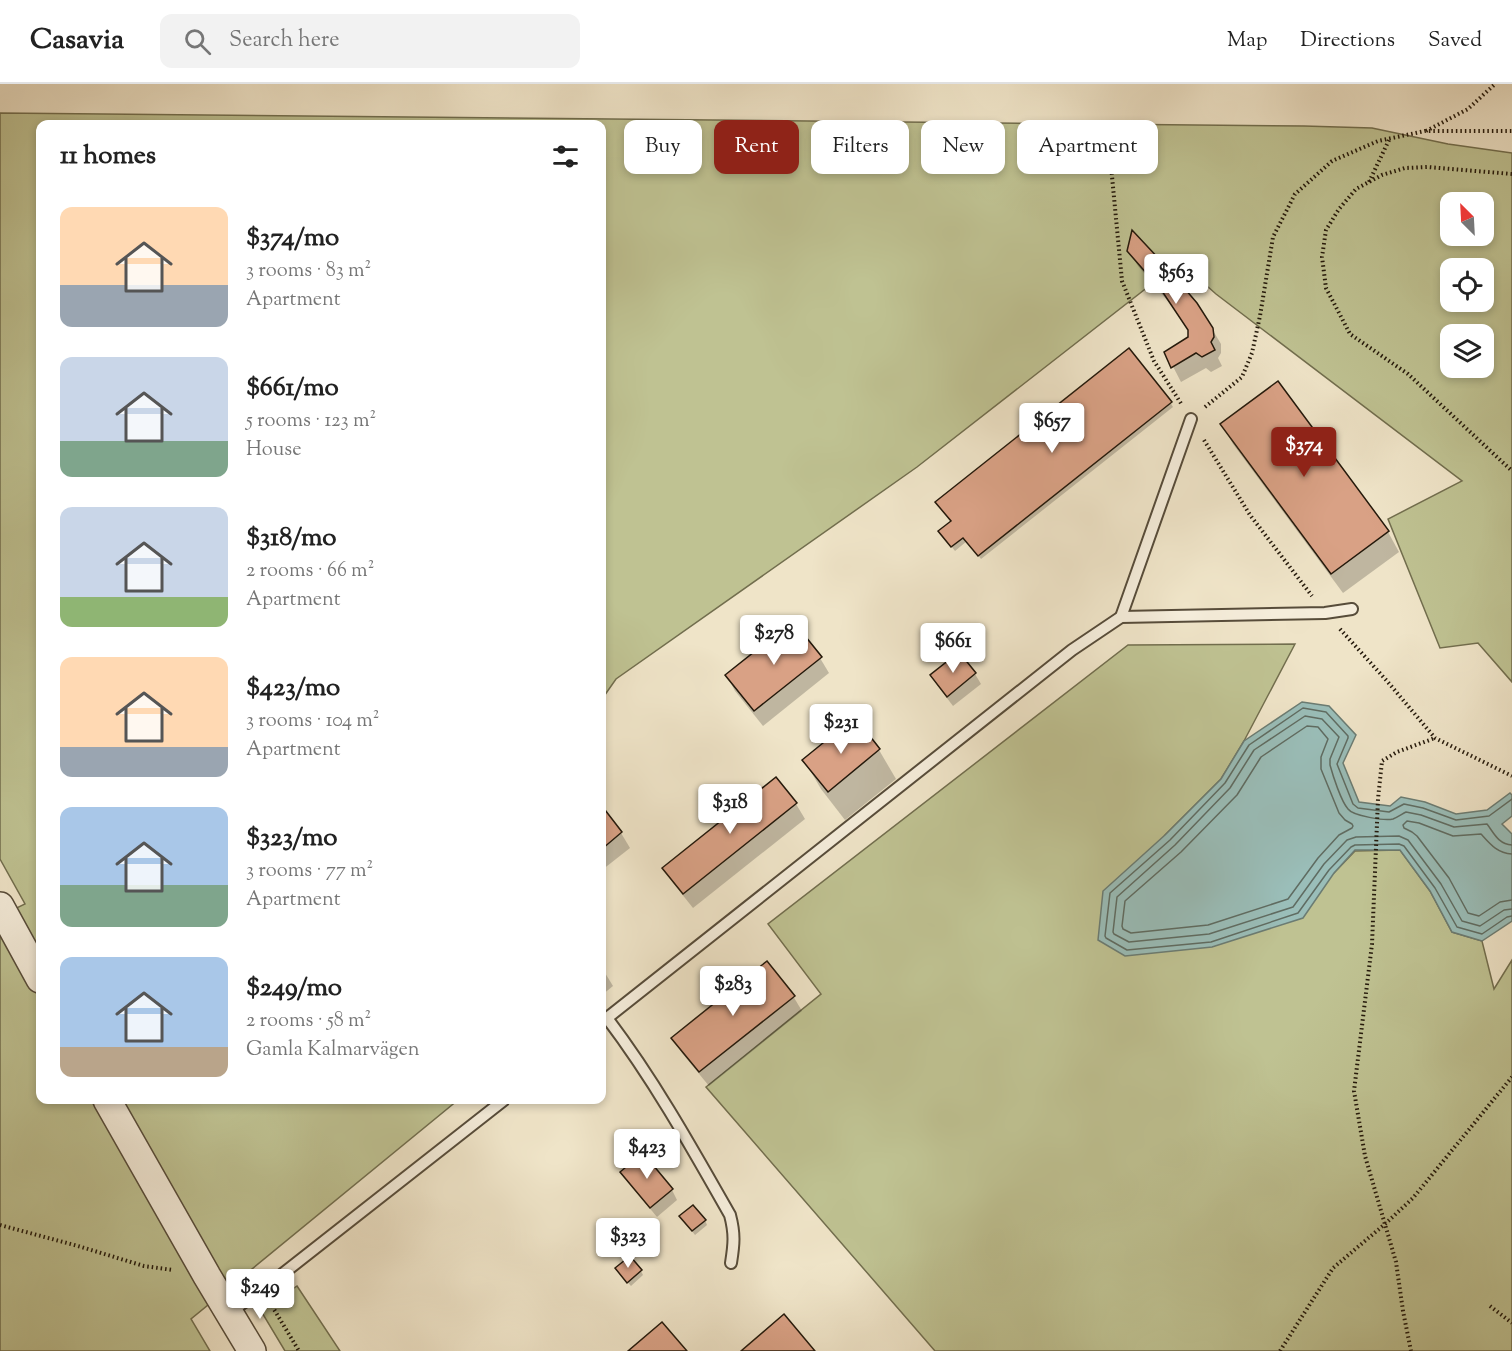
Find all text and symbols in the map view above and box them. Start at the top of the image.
search box [160,14,580,68]
text: Casavia [30,21,124,61]
icon: search [181,25,214,58]
text: Search here [229,25,339,57]
text: Map [1227,26,1267,56]
text: Directions [1300,26,1395,56]
text: Saved [1428,26,1482,56]
chip: Buy [624,120,702,174]
chip: Rent [714,120,799,174]
chip: Filters [811,120,909,174]
chip: New [921,120,1005,174]
chip: Apartment [1017,120,1158,174]
text: 11 homes [60,138,156,175]
icon: filters [549,140,582,173]
north arrow [1440,192,1494,246]
map controls [1440,192,1494,378]
text: $374/mo [246,220,339,257]
icon: home [108,231,180,303]
pin: $563 [1140,254,1212,305]
text: 3 rooms · 83 m² [246,257,371,286]
button: locate [1440,258,1494,312]
text: $563 [1158,259,1194,288]
text: Apartment [246,286,341,315]
button: layers [1440,324,1494,378]
text: $661/mo [246,370,339,407]
icon: home [108,381,180,453]
pin: $657 [1016,403,1088,454]
text: 5 rooms · 123 m² [246,407,376,436]
text: $657 [1033,408,1071,437]
pin: $374 [1268,427,1340,478]
text: $374 [1285,432,1323,461]
text: House [246,436,301,465]
text: $318/mo [246,520,336,557]
icon: home [108,531,180,603]
text: 2 rooms · 66 m² [246,557,374,586]
text: Apartment [246,586,341,615]
pin: $278 [738,615,810,666]
text: $278 [754,620,794,649]
pin: $661 [917,623,989,674]
text: $661 [934,628,972,657]
text: $423/mo [246,670,340,707]
icon: home [108,681,180,753]
pin: $231 [805,704,877,755]
text: 3 rooms · 104 m² [246,707,380,736]
text: $231 [824,709,858,738]
text: Apartment [246,736,341,765]
pin: $318 [694,784,766,835]
text: $318 [712,789,748,818]
text: $323/mo [246,820,338,857]
icon: home [108,831,180,903]
text: 3 rooms · 77 m² [246,857,373,886]
text: Apartment [246,886,341,915]
pin: $283 [697,966,769,1017]
text: $249/mo [246,970,342,1007]
text: $283 [714,971,752,1000]
icon: home [108,981,180,1053]
text: 2 rooms · 58 m² [246,1007,371,1036]
text: Gamla Kalmarvägen [246,1036,420,1065]
pin: $423 [611,1129,683,1180]
text: $423 [628,1134,666,1163]
pin: $323 [592,1218,664,1269]
text: $323 [610,1223,646,1252]
pin: $249 [224,1269,296,1320]
text: $249 [240,1274,280,1303]

